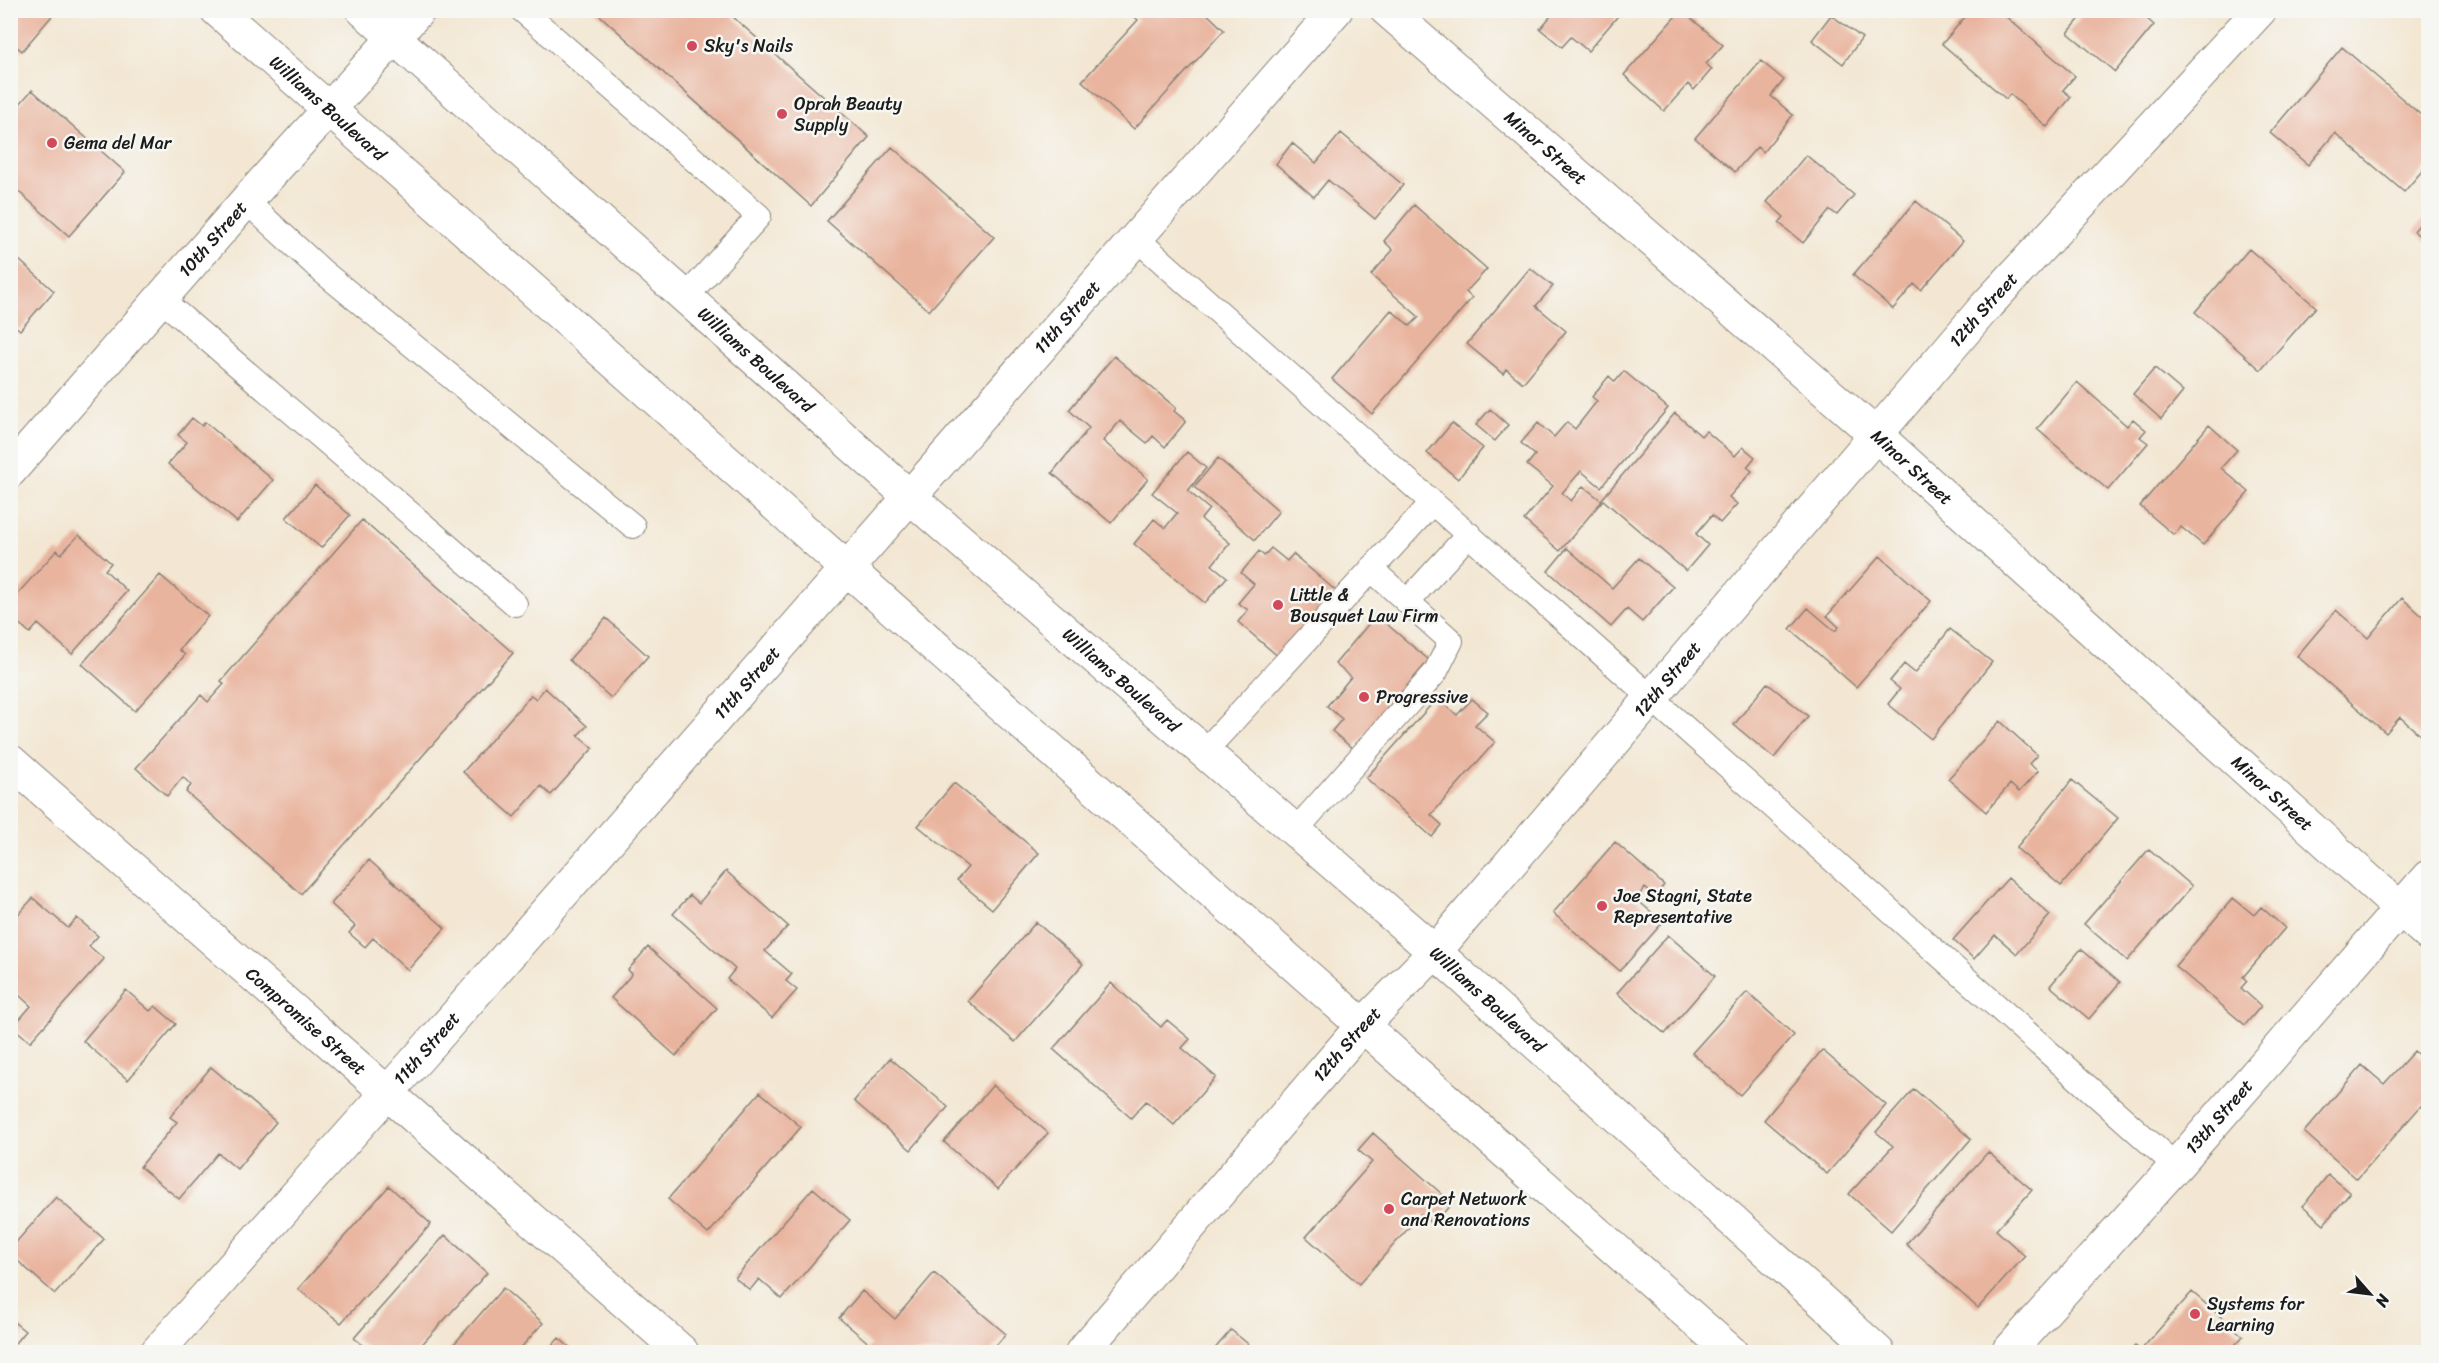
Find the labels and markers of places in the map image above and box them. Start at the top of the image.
place label: Sky's Nails [704,30,794,62]
marker: Sky's Nails [685,39,699,53]
place label: Oprah Beauty Supply [794,88,903,141]
marker: Oprah Beauty Supply [775,107,789,121]
place label: Gema del Mar [64,127,173,159]
marker: Gema del Mar [45,136,59,150]
place label: Little & Bousquet Law Firm [1290,579,1439,632]
marker: Little & Bousquet Law Firm [1271,598,1285,612]
place label: Progressive [1376,681,1468,713]
marker: Progressive [1357,690,1371,704]
place label: Joe Stagni, State Representative [1613,880,1752,933]
marker: Joe Stagni, State Representative [1595,899,1609,913]
place label: Carpet Network and Renovations [1401,1183,1531,1236]
marker: Carpet Network and Renovations [1382,1202,1396,1216]
place label: Systems for Learning [2207,1288,2305,1341]
marker: Systems for Learning [2188,1307,2202,1321]

